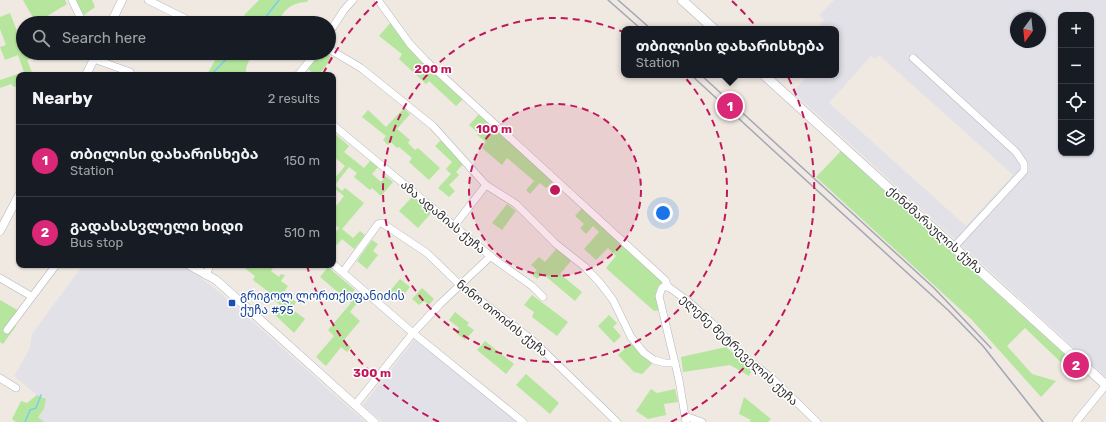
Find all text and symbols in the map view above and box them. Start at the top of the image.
north arrow [1010,12,1046,48]
map controls [1058,12,1094,156]
button: + [1058,12,1094,48]
search box [16,16,336,60]
popup [621,26,839,78]
icon: search [30,27,52,49]
text: Search here [62,29,146,47]
text: თბილისი დახარისხება [636,37,824,55]
button: − [1058,48,1094,84]
text: Station [636,55,680,70]
text: 200 m [414,62,452,76]
button: locate [1058,84,1094,120]
text: Nearby [32,88,93,108]
text: 2 results [268,91,320,106]
pin: 1 [717,91,743,121]
button: layers [1058,120,1094,156]
text: 100 m [476,122,512,136]
text: თბილისი დახარისხება [70,145,259,163]
text: 1 [42,153,48,168]
text: 150 m [284,153,320,168]
text: Station [70,163,114,178]
street label: აზა ადამიას ქუჩა [397,178,488,257]
centre of rings [548,183,562,197]
street label: ქინძმარაულის ქუჩა [884,183,986,277]
your location [653,203,673,223]
text: გადასასვლელი ხიდი [70,217,243,235]
text: 2 [41,225,49,240]
text: 510 m [284,225,320,240]
text: Bus stop [70,235,123,250]
street label: ნინო თოიძის ქუჩა [453,277,551,359]
place label: გრიგოლ ლორთქიფანიძის ქუჩა #95 [240,289,405,317]
street label: ელენე მეტრეველის ქუჩა [676,292,801,409]
marker: გრიგოლ ლორთქიფანიძის ქუჩა #95 [227,298,237,308]
pin: 2 [1063,350,1089,380]
text: 300 m [353,366,391,380]

